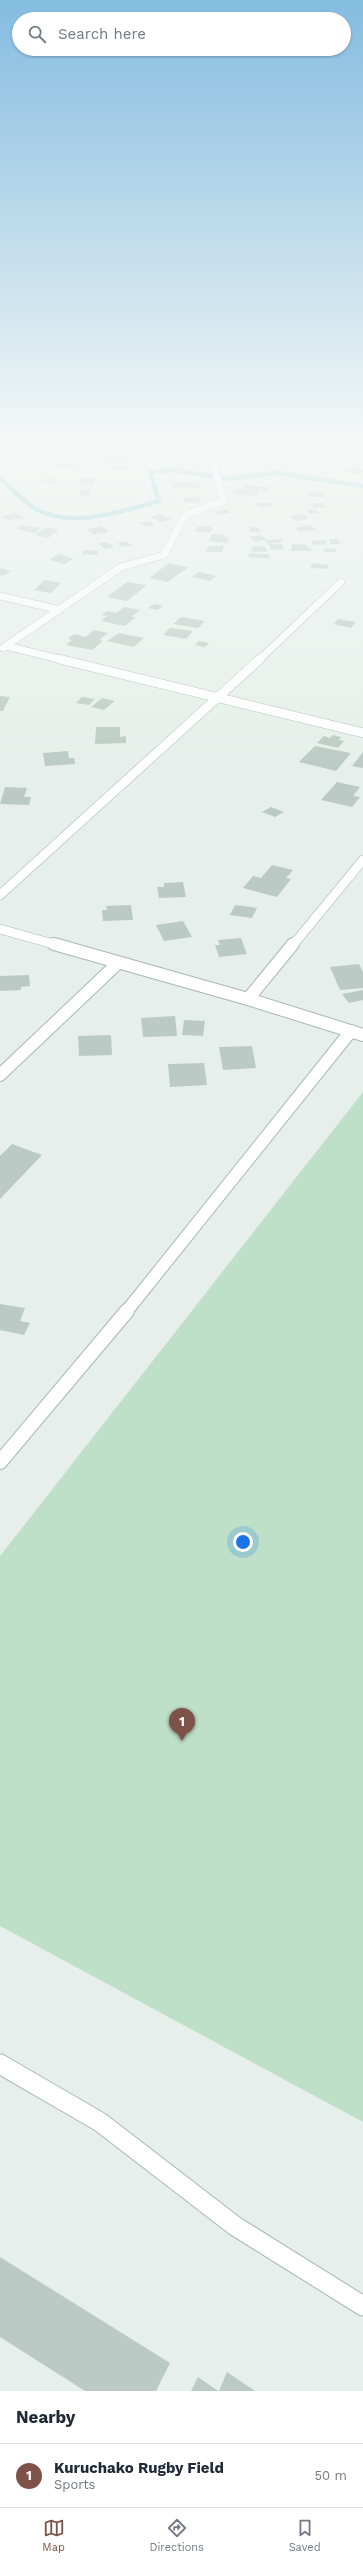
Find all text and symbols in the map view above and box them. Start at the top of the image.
search box [12,12,351,56]
icon: search [26,23,48,45]
text: Search here [58,25,146,43]
your location [233,1532,253,1552]
pin: 1 [169,1708,195,1741]
text: Nearby [16,2407,75,2427]
text: Kuruchako Rugby Field [54,2459,224,2477]
text: 1 [26,2468,32,2483]
text: 50 m [315,2468,347,2483]
text: Sports [54,2477,95,2492]
tab: Map [42,2517,65,2554]
tab: Directions [150,2517,204,2554]
tab: Saved [289,2517,321,2554]

